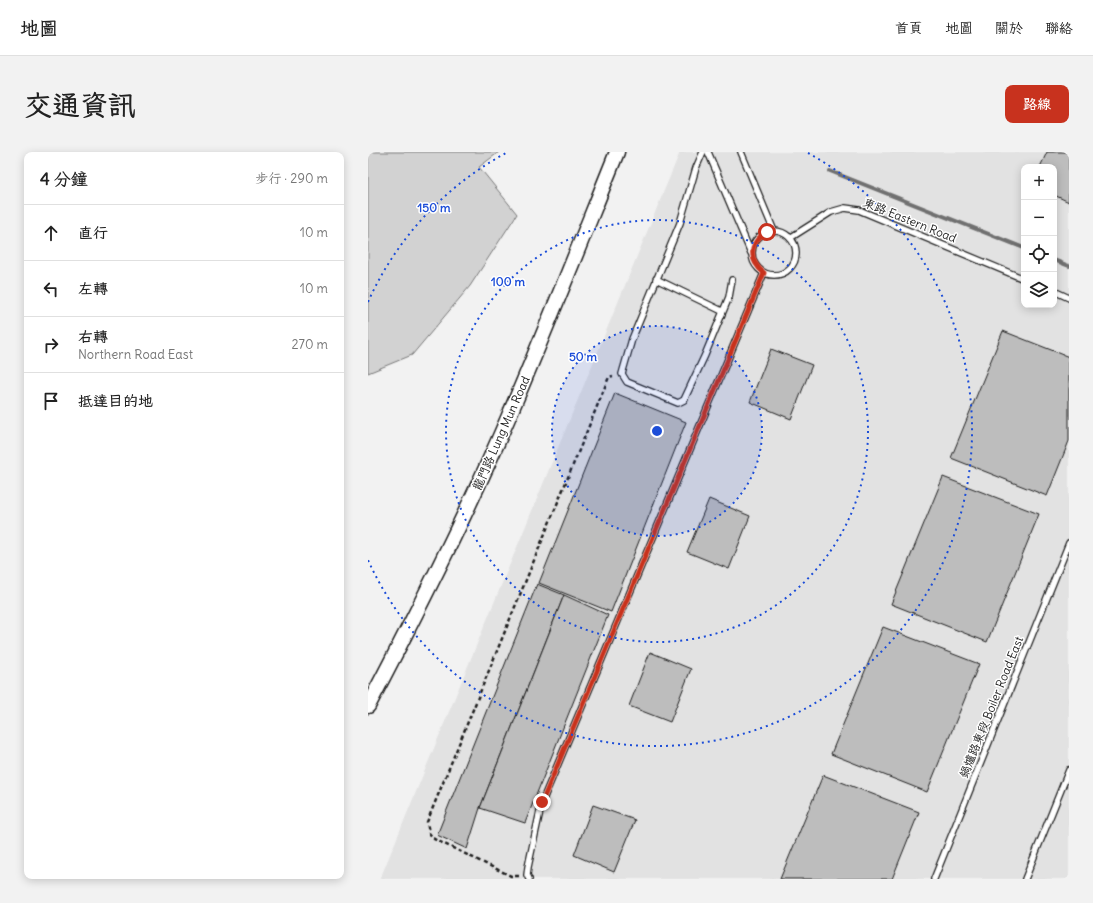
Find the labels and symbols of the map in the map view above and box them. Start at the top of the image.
street label: 東路 Eastern Road [861,194,959,246]
text: 150 m [418,200,451,215]
route start [758,223,776,241]
text: 100 m [491,274,525,289]
text: 50 m [569,349,598,364]
street label: 龍門路 Lung Mun Road [469,374,533,492]
centre of rings [650,424,664,438]
street label: 鍋爐路東段 Boiler Road East [956,634,1026,780]
route end [533,793,551,811]

